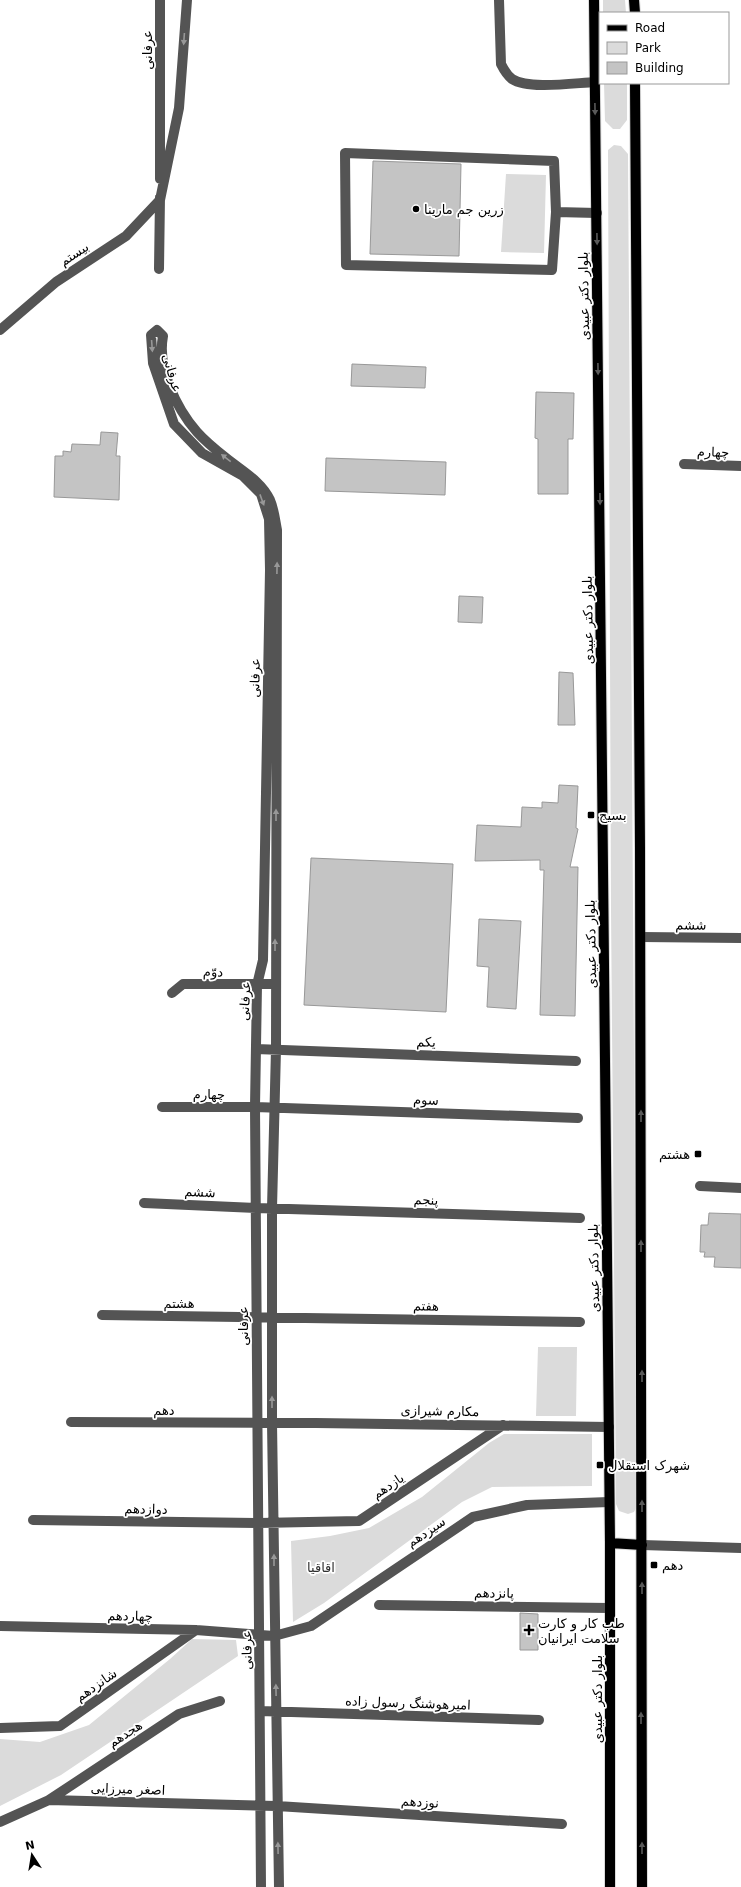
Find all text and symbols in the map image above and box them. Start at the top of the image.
legend [599,12,729,84]
text: Road [635,21,665,35]
street label: عرفانی [140,30,156,70]
one-way arrow [180,33,187,45]
text: Park [635,41,661,55]
text: Building [635,61,684,75]
one-way arrow [592,103,598,116]
place label: زرین جم مارینا [424,202,504,218]
marker: زرین جم مارینا [411,204,421,214]
one-way arrow [594,233,600,246]
street label: بیستم [57,239,92,270]
street label: بلوار دکتر عبیدی [576,252,593,340]
one-way arrow [148,340,155,352]
street label: عرفانی [158,352,185,394]
one-way arrow [595,363,601,376]
street label: چهارم [697,444,729,461]
one-way arrow [221,453,232,462]
one-way arrow [597,493,603,506]
one-way arrow [260,494,266,506]
one-way arrow [274,561,280,574]
street label: بلوار دکتر عبیدی [580,576,597,664]
street label: عرفانی [247,658,264,698]
one-way arrow [273,808,279,821]
place label: بسیج [599,808,627,824]
marker: بسیج [586,810,596,820]
street label: بلوار دکتر عبیدی [583,900,600,988]
street label: ششم [675,917,707,934]
one-way arrow [272,938,278,951]
street label: دوّم [203,964,223,981]
street label: عرفانی [236,981,255,1021]
street label: یکم [416,1034,436,1051]
street label: چهارم [193,1087,225,1103]
street label: سوم [413,1092,439,1109]
one-way arrow [638,1109,644,1122]
place label: هشتم [659,1147,690,1163]
marker: هشتم [693,1149,703,1159]
street label: ششم [184,1184,216,1201]
street label: پنجم [413,1192,439,1209]
street label: بلوار دکتر عبیدی [586,1224,603,1312]
one-way arrow [638,1239,644,1252]
street label: هشتم [163,1296,195,1312]
street label: هفتم [413,1298,439,1315]
street label: عرفانی [236,1306,252,1346]
one-way arrow [639,1369,645,1382]
one-way arrow [269,1395,275,1408]
street label: دهم [153,1403,175,1419]
street label: مکارم شیرازی [401,1403,479,1420]
place label: شهرک استقلال [608,1458,690,1474]
marker: شهرک استقلال [595,1460,605,1470]
street label: یازدهم [369,1470,408,1503]
one-way arrow [639,1499,645,1512]
street label: دوازدهم [124,1501,168,1518]
street label: سیزدهم [404,1514,449,1551]
one-way arrow [271,1553,277,1566]
place label: دهم [662,1558,684,1574]
park label: اقاقیا [307,1560,335,1575]
marker: دهم [649,1560,659,1570]
one-way arrow [639,1581,645,1594]
street label: پانزدهم [474,1585,514,1602]
street label: چهاردهم [107,1608,153,1625]
place label: طب کار و کارت سلامت ایرانیان [538,1616,625,1647]
marker: طب کار و کارت سلامت ایرانیان [523,1624,535,1636]
street label: عرفانی [239,1630,256,1670]
street label: بلوار دکتر عبیدی [590,1655,606,1743]
street label: شانزدهم [72,1665,120,1705]
one-way arrow [273,1683,279,1696]
street label: امیرهوشنگ رسول زاده [345,1693,471,1714]
one-way arrow [638,1711,644,1724]
street label: هجدهم [105,1717,146,1751]
street label: اصغر میرزایی [90,1780,166,1799]
street label: نوزدهم [400,1793,439,1812]
north arrow [12,1835,52,1875]
text: N [24,1838,36,1853]
one-way arrow [275,1841,281,1854]
one-way arrow [639,1841,645,1854]

